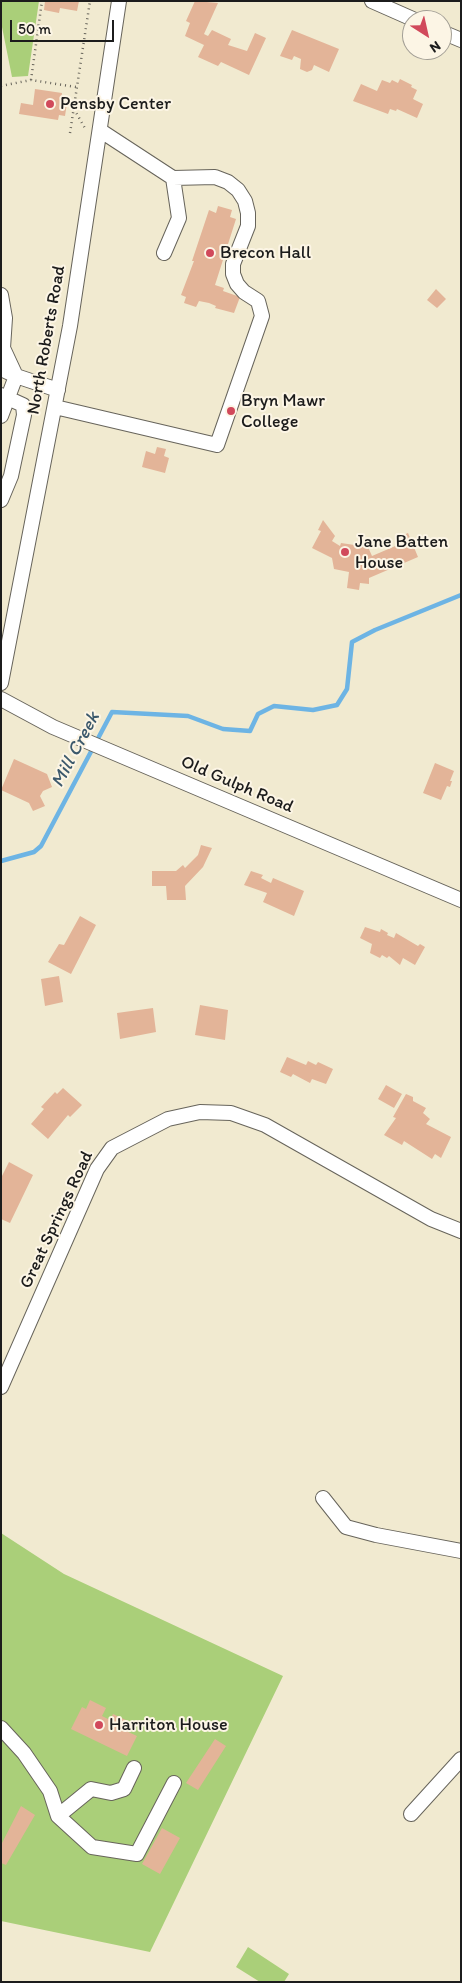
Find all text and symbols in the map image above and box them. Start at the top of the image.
scale bar [12,10,116,42]
north arrow [402,10,452,60]
text: 50 m [18,20,51,38]
text: N [427,37,444,57]
place label: Pensby Center [60,93,171,115]
marker: Pensby Center [44,98,56,110]
place label: Brecon Hall [220,242,311,264]
marker: Brecon Hall [204,247,216,259]
street label: North Roberts Road [23,264,71,416]
place label: Bryn Mawr College [241,390,325,432]
marker: Bryn Mawr College [225,405,237,417]
place label: Jane Batten House [355,531,448,574]
marker: Jane Batten House [339,546,351,558]
water label: Mill Creek [47,708,105,792]
street label: Old Gulph Road [177,752,297,818]
street label: Great Springs Road [16,1148,98,1292]
place label: Harriton House [109,1714,228,1736]
marker: Harriton House [93,1719,105,1731]

